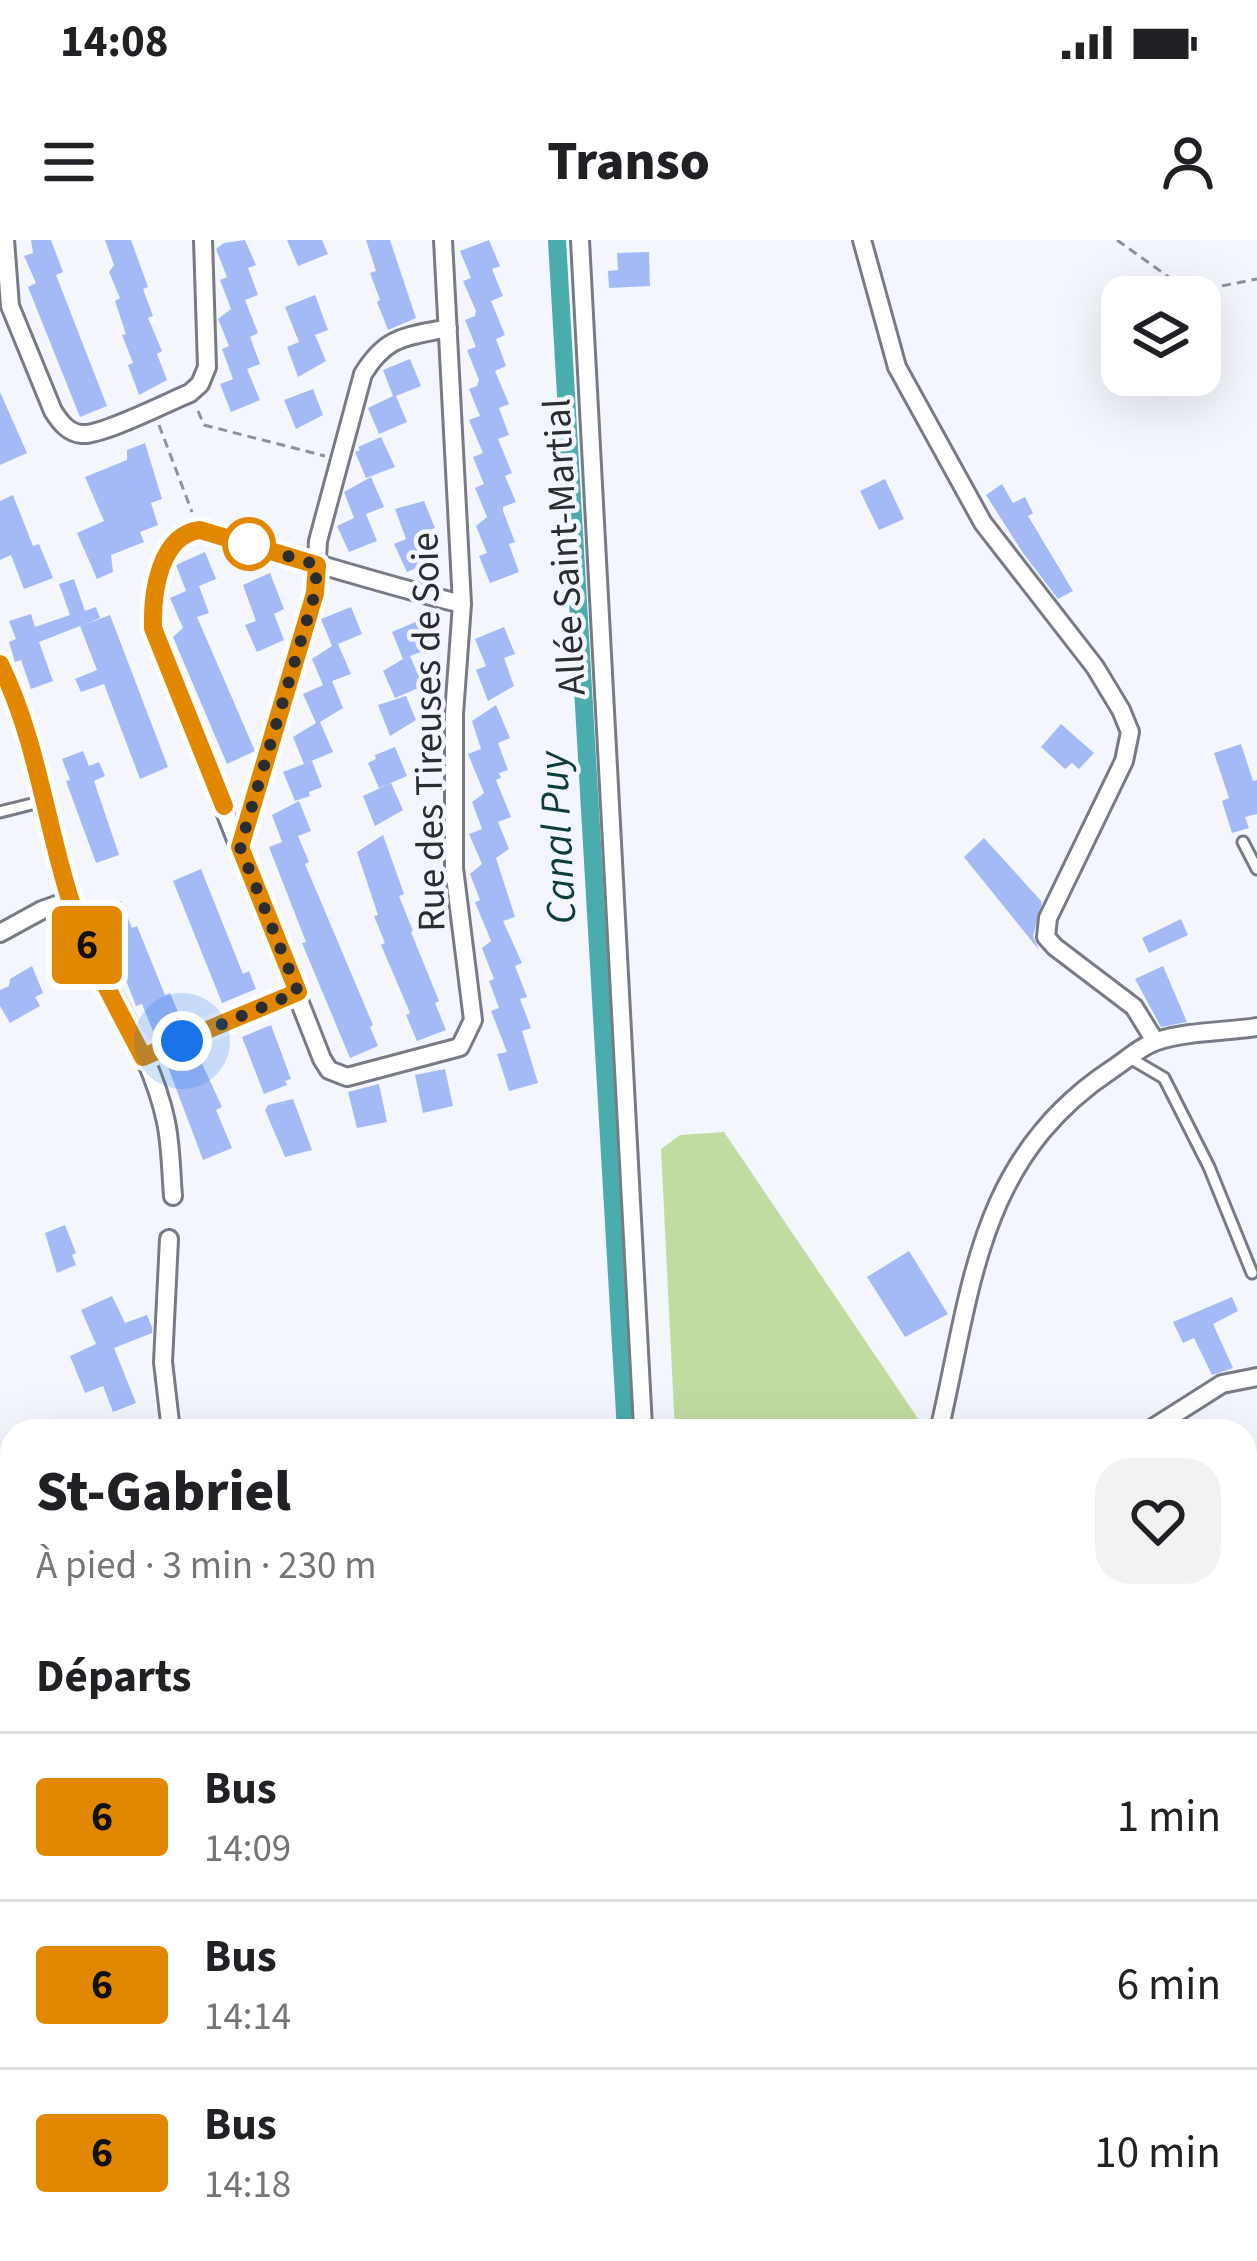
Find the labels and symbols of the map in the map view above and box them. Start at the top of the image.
street label: Allée Saint-Martial [529,397,601,697]
unlabelled marker [224,519,274,569]
street label: Rue des Tireuses de Soie [398,532,460,932]
water label: Canal Puy [523,748,592,926]
line badge: 6 [48,906,126,984]
your location [152,1011,212,1071]

